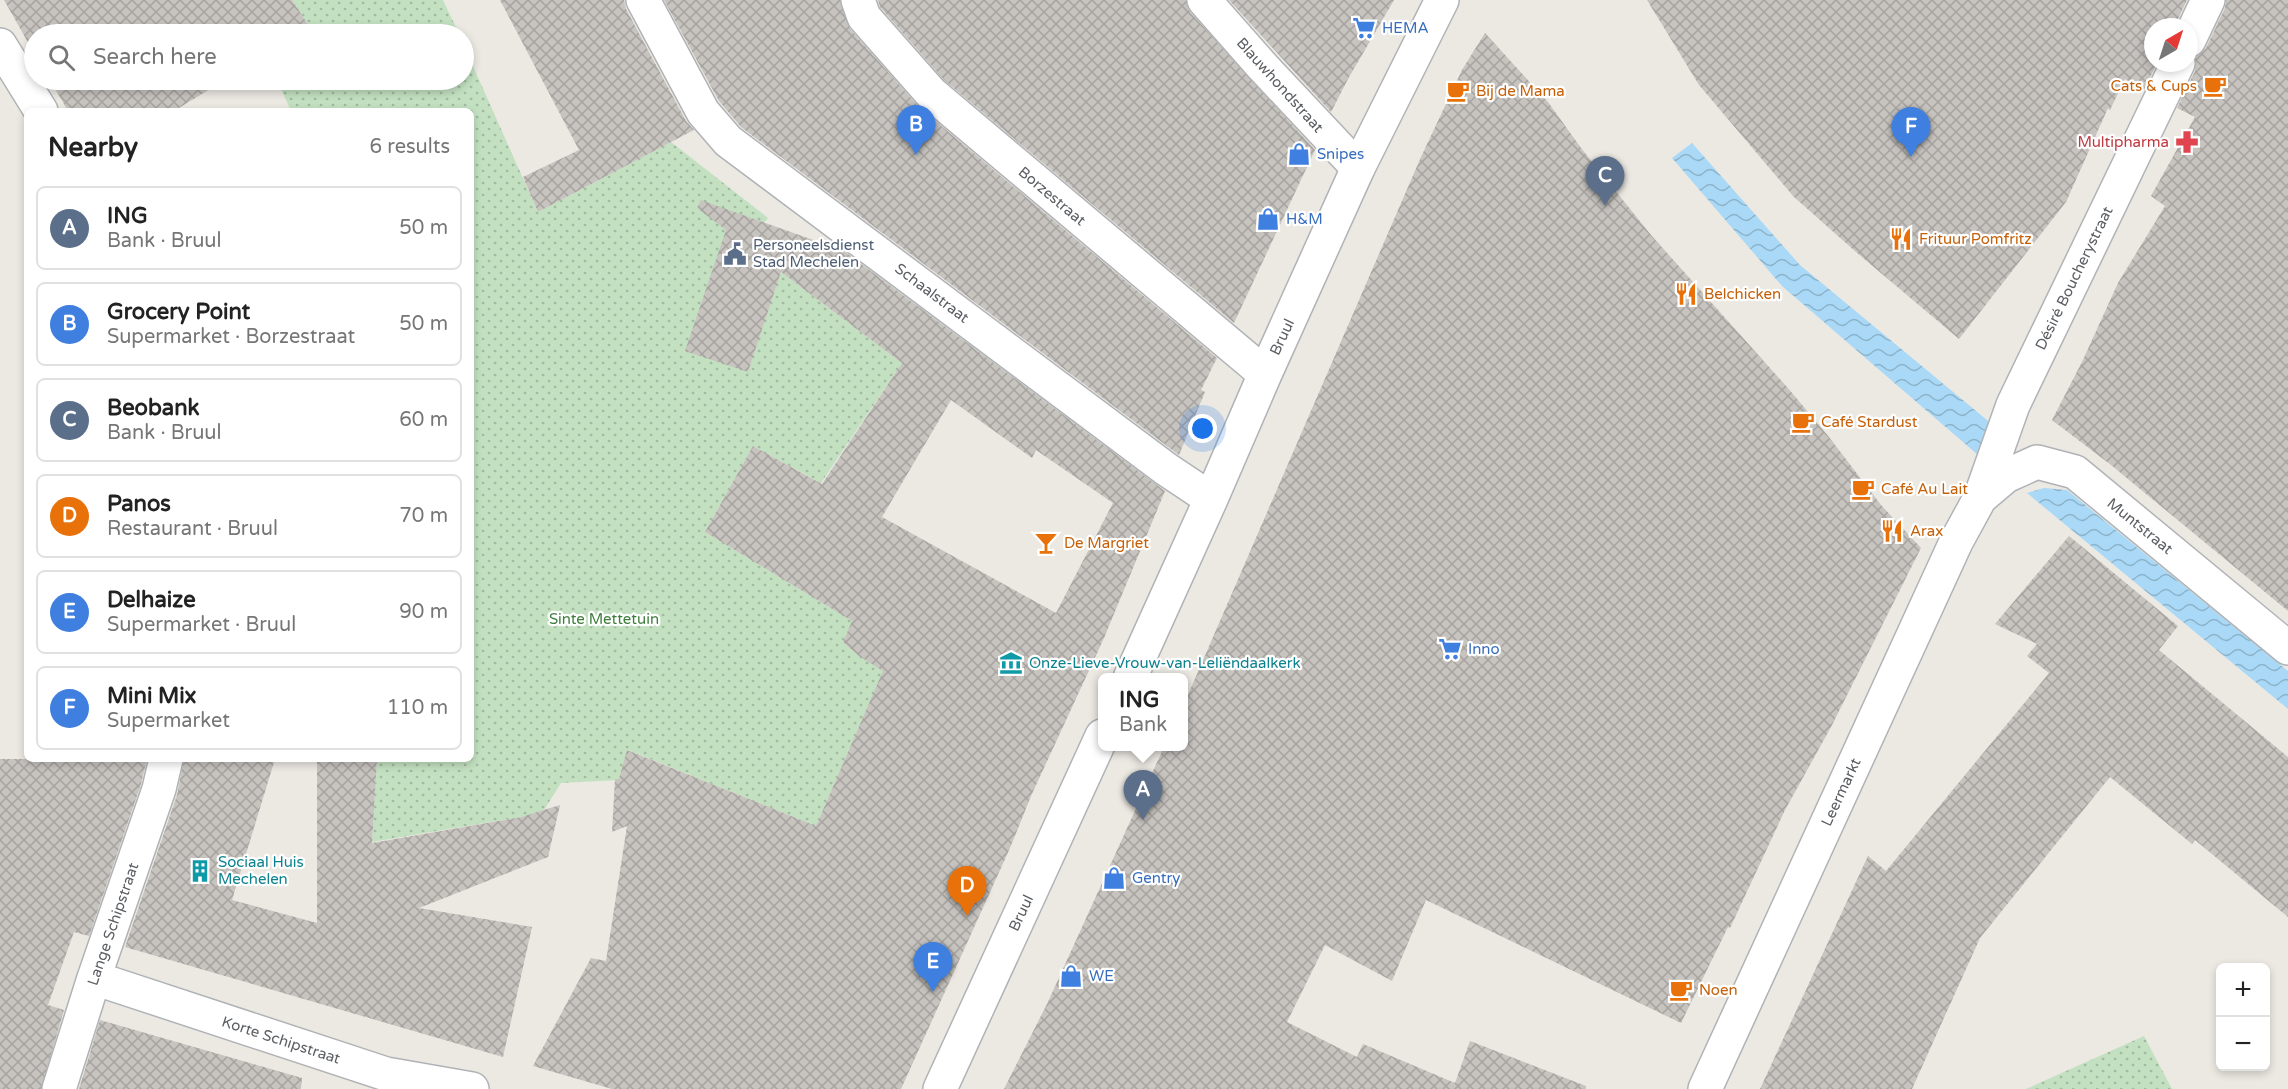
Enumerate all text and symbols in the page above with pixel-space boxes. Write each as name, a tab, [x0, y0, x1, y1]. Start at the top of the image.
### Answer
supermarket icon: HEMA	[1351, 15, 1377, 41]
north arrow	[2144, 18, 2198, 72]
place label: HEMA	[1382, 19, 1429, 37]
search box	[24, 24, 474, 90]
street label: Blauwhondstraat	[1233, 34, 1327, 136]
icon: search	[45, 41, 78, 74]
text: Search here	[93, 44, 217, 70]
cafe icon: Cats & Cups	[2202, 73, 2228, 99]
place label: Cats & Cups	[2111, 77, 2197, 95]
cafe icon: Bij de Mama	[1445, 78, 1471, 104]
place label: Bij de Mama	[1476, 82, 1565, 100]
pin: B	[896, 106, 936, 155]
pin: F	[1892, 108, 1930, 157]
pharmacy icon: Multipharma	[2174, 129, 2200, 155]
text: Nearby	[48, 132, 138, 163]
place label: Multipharma	[2077, 133, 2169, 151]
text: 6 results	[370, 135, 450, 159]
shop icon: Snipes	[1286, 141, 1312, 167]
place label: Snipes	[1317, 145, 1364, 163]
pin: C	[1586, 156, 1624, 206]
street label: Borzestraat	[1015, 163, 1089, 229]
text: ING	[107, 203, 148, 229]
street label: Désiré Boucherystraat	[2031, 203, 2117, 353]
shop icon: H&M	[1255, 206, 1281, 232]
place label: H&M	[1286, 210, 1323, 228]
text: A	[62, 216, 77, 240]
text: 50 m	[399, 216, 448, 240]
restaurant icon: Frituur Pomfritz	[1888, 226, 1914, 252]
text: Bank · Bruul	[107, 229, 222, 253]
place label: Frituur Pomfritz	[1919, 230, 2032, 248]
place label: Personeelsdienst Stad Mechelen	[753, 236, 874, 271]
public building icon: Personeelsdienst Stad Mechelen	[722, 241, 748, 267]
street label: Schaalstraat	[891, 259, 973, 327]
restaurant icon: Belchicken	[1673, 281, 1699, 307]
place label: Belchicken	[1704, 285, 1781, 303]
text: Grocery Point	[107, 299, 250, 325]
text: B	[63, 312, 76, 336]
text: 50 m	[399, 312, 448, 336]
street label: Bruul	[1266, 316, 1298, 358]
text: Supermarket · Borzestraat	[107, 325, 355, 349]
text: Beobank	[107, 395, 200, 421]
text: C	[63, 408, 76, 432]
text: 60 m	[399, 408, 448, 432]
cafe icon: Café Stardust	[1790, 409, 1816, 435]
place label: Café Stardust	[1821, 413, 1918, 431]
your location	[1188, 414, 1217, 443]
text: Bank · Bruul	[107, 421, 222, 445]
cafe icon: Café Au Lait	[1850, 476, 1876, 502]
place label: Café Au Lait	[1881, 480, 1968, 498]
text: Panos	[107, 491, 171, 517]
street label: Muntstraat	[2104, 494, 2177, 558]
text: D	[62, 504, 77, 528]
text: 70 m	[399, 504, 448, 528]
text: Restaurant · Bruul	[107, 517, 278, 541]
restaurant icon: Arax	[1879, 518, 1905, 544]
place label: Arax	[1910, 522, 1943, 540]
bar icon: De Margriet	[1033, 530, 1059, 556]
place label: De Margriet	[1064, 534, 1149, 552]
text: Delhaize	[107, 587, 196, 613]
text: E	[63, 600, 76, 624]
text: 90 m	[399, 600, 448, 624]
park label: Sinte Mettetuin	[549, 610, 659, 628]
text: Supermarket · Bruul	[107, 613, 296, 637]
supermarket icon: Inno	[1437, 636, 1463, 662]
place label: Inno	[1468, 640, 1500, 658]
museum icon: Onze-Lieve-Vrouw-van-Leliëndaalkerk	[998, 650, 1024, 676]
place label: Onze-Lieve-Vrouw-van-Leliëndaalkerk	[1029, 654, 1301, 672]
popup	[1098, 673, 1188, 751]
text: Mini Mix	[107, 683, 197, 709]
text: ING	[1119, 687, 1160, 713]
text: F	[63, 696, 76, 720]
text: 110 m	[387, 696, 448, 720]
text: Supermarket	[107, 709, 230, 733]
text: Bank	[1119, 713, 1167, 737]
street label: Leermarkt	[1817, 755, 1865, 829]
pin: A	[1124, 770, 1162, 820]
place label: Sociaal Huis Mechelen	[218, 853, 304, 888]
building icon: Sociaal Huis Mechelen	[187, 858, 213, 884]
street label: Lange Schipstraat	[84, 860, 143, 988]
shop icon: Gentry	[1101, 865, 1127, 891]
pin: D	[948, 866, 986, 916]
place label: Gentry	[1132, 869, 1180, 887]
street label: Bruul	[1005, 892, 1037, 934]
pin: E	[914, 942, 952, 992]
shop icon: WE	[1058, 963, 1084, 989]
map controls	[2216, 963, 2270, 1071]
button: +	[2216, 963, 2270, 1017]
place label: WE	[1089, 967, 1114, 985]
cafe icon: Noen	[1668, 977, 1694, 1003]
place label: Noen	[1699, 981, 1738, 999]
street label: Korte Schipstraat	[219, 1012, 343, 1068]
button: −	[2216, 1017, 2270, 1071]

